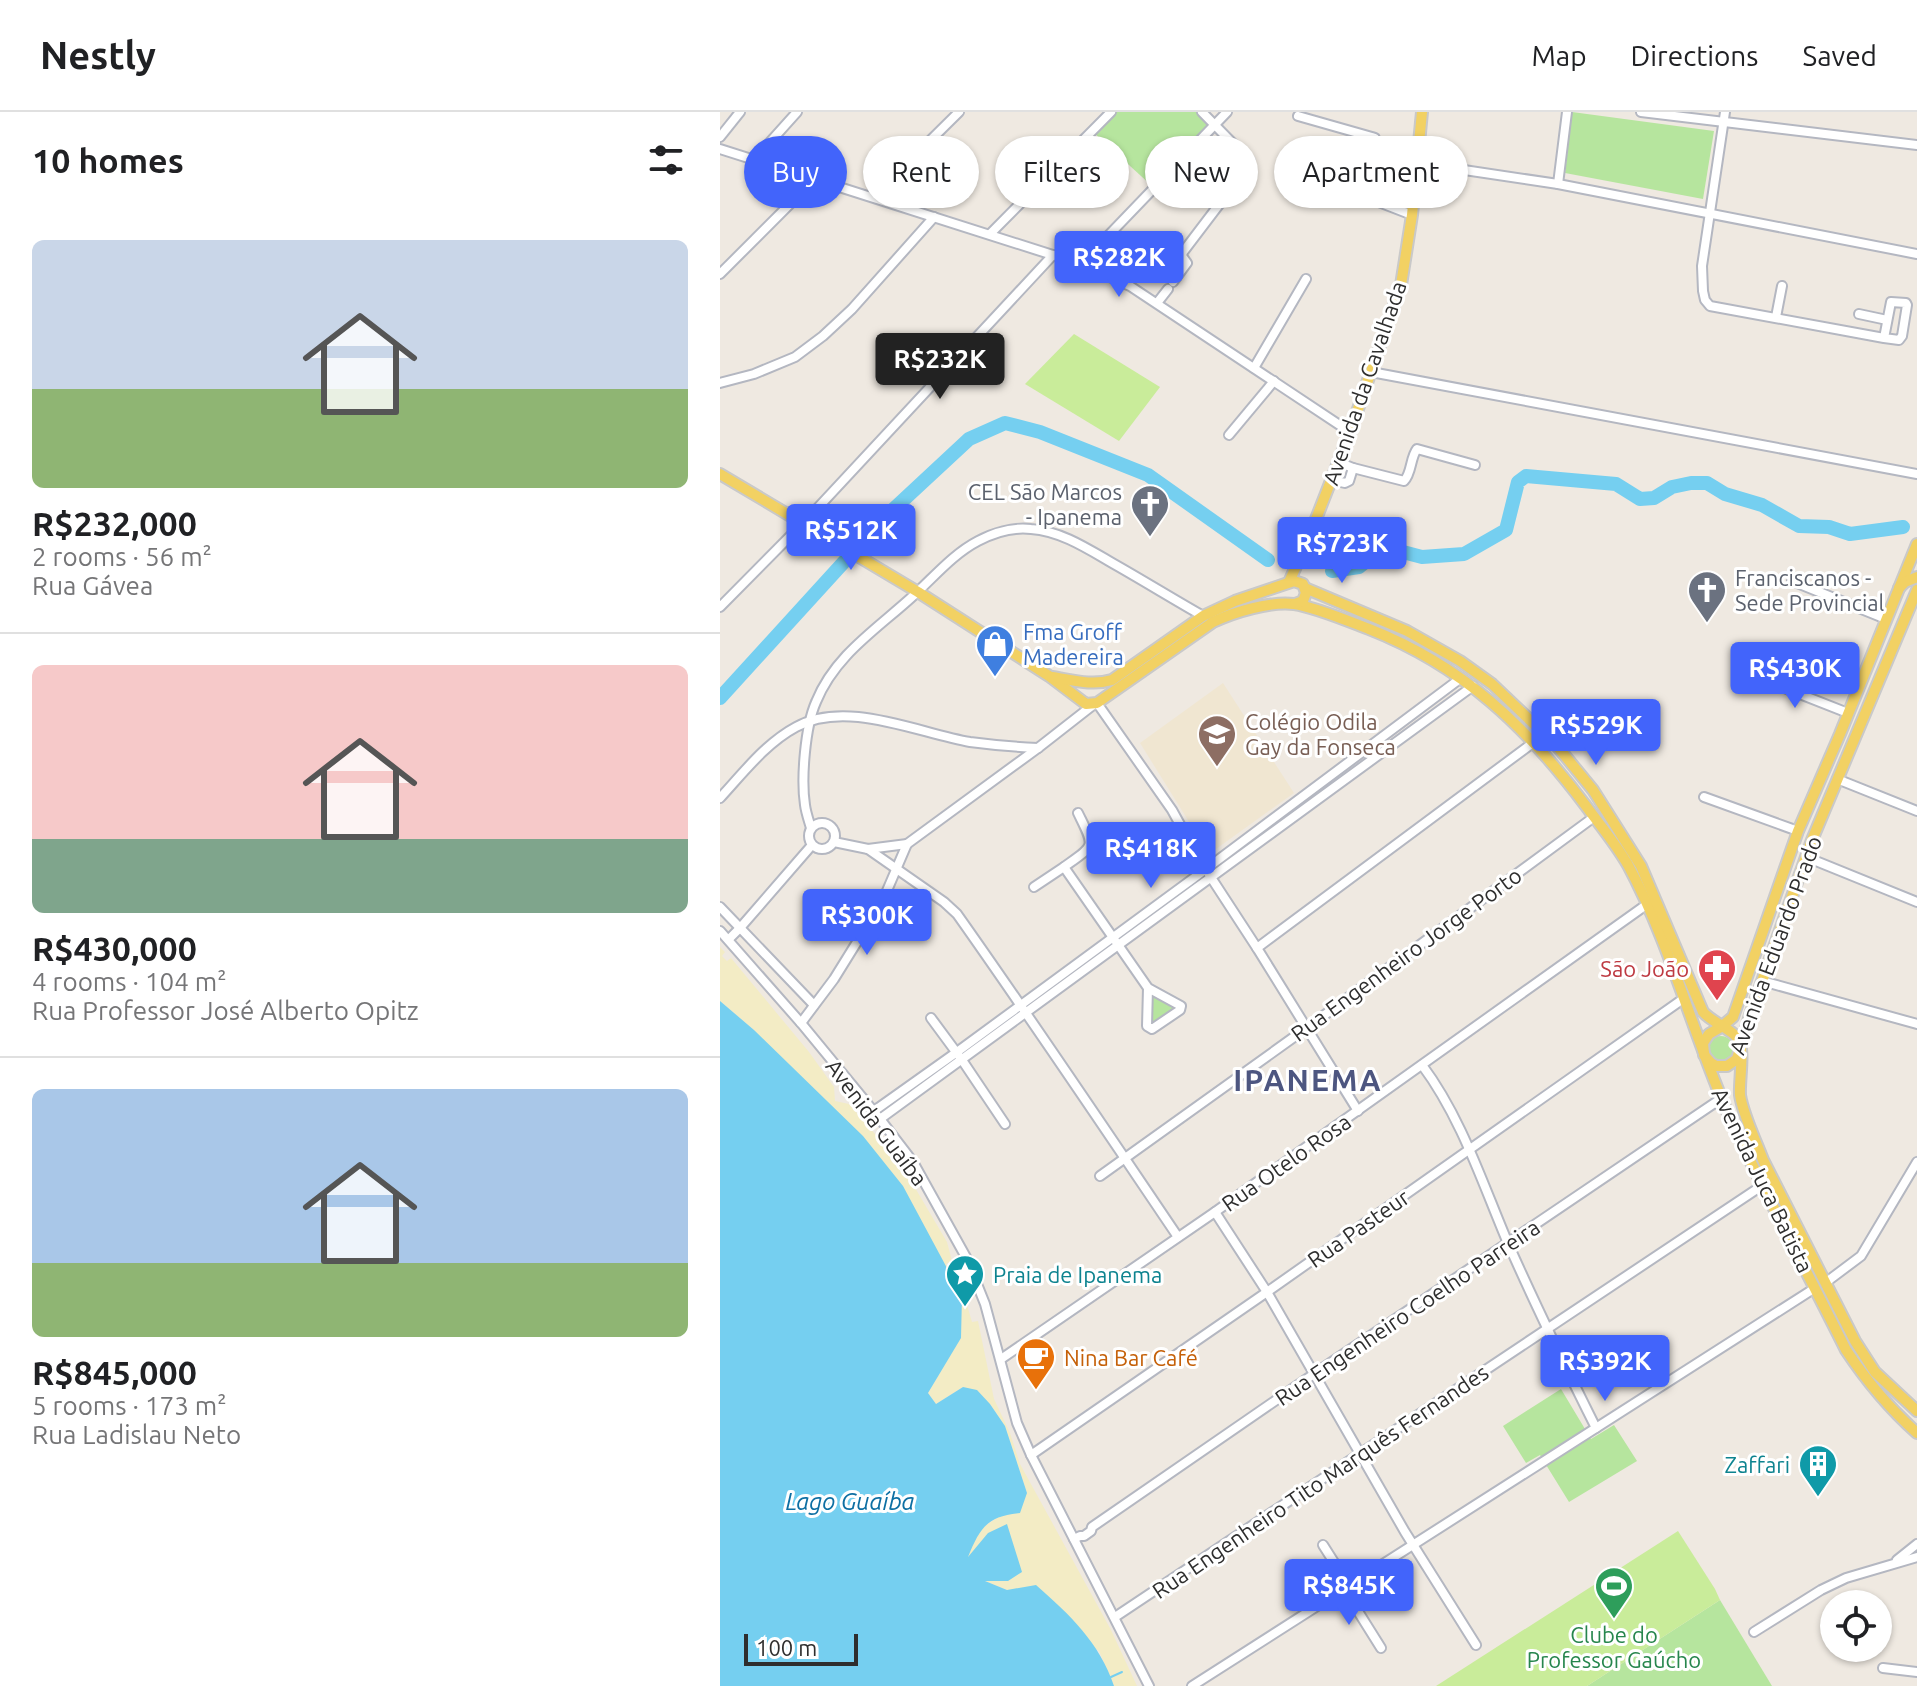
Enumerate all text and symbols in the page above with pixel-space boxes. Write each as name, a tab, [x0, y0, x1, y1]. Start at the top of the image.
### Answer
text: Nestly	[40, 34, 156, 76]
text: Map	[1531, 40, 1587, 71]
text: Directions	[1631, 40, 1758, 71]
text: Saved	[1802, 40, 1877, 71]
chip: Buy	[744, 136, 847, 208]
chip: Rent	[863, 136, 979, 208]
chip: Filters	[995, 136, 1129, 208]
chip: New	[1145, 136, 1258, 208]
chip: Apartment	[1274, 136, 1468, 208]
icon: filters	[644, 138, 688, 182]
text: 10 homes	[32, 141, 184, 179]
pin: R$282K	[1054, 231, 1184, 299]
text: R$282K	[1072, 242, 1166, 271]
street label: Avenida da Cavalhada	[1317, 278, 1411, 488]
icon: home	[288, 292, 432, 436]
pin: R$232K	[875, 333, 1005, 401]
text: R$232K	[893, 344, 987, 373]
place label: CEL São Marcos - Ipanema	[968, 479, 1122, 529]
church icon: CEL São Marcos - Ipanema	[1129, 483, 1171, 538]
text: R$232,000	[32, 504, 197, 542]
pin: R$512K	[786, 504, 916, 572]
text: R$512K	[804, 515, 898, 544]
pin: R$723K	[1277, 517, 1407, 585]
text: R$723K	[1295, 528, 1389, 557]
text: 2 rooms · 56 m²	[32, 542, 212, 571]
place label: Franciscanos - Sede Provincial	[1735, 565, 1885, 615]
church icon: Franciscanos - Sede Provincial	[1686, 569, 1728, 624]
text: Rua Gávea	[32, 571, 153, 600]
place label: Fma Groff Madereira	[1023, 619, 1124, 669]
shop icon: Fma Groff Madereira	[974, 623, 1016, 678]
pin: R$430K	[1730, 642, 1860, 710]
text: R$430K	[1748, 653, 1842, 682]
pin: R$529K	[1531, 699, 1661, 767]
place label: Colégio Odila Gay da Fonseca	[1245, 709, 1396, 759]
text: R$529K	[1549, 710, 1643, 739]
school or university icon: Colégio Odila Gay da Fonseca	[1196, 713, 1238, 768]
icon: home	[288, 717, 432, 861]
pin: R$418K	[1086, 822, 1216, 890]
street label: Avenida Eduardo Prado	[1724, 832, 1826, 1058]
text: R$418K	[1104, 833, 1198, 862]
street label: Rua Engenheiro Jorge Porto	[1286, 862, 1526, 1046]
pin: R$300K	[802, 889, 932, 957]
text: R$300K	[820, 900, 914, 929]
text: R$430,000	[32, 929, 197, 967]
pharmacy icon: São João	[1696, 947, 1738, 1002]
place label: São João	[1600, 956, 1689, 981]
text: 4 rooms · 104 m²	[32, 967, 227, 996]
text: Rua Professor José Alberto Opitz	[32, 996, 419, 1025]
street label: Avenida Guaíba	[821, 1054, 933, 1190]
district label: IPANEMA	[1233, 1063, 1383, 1097]
street label: Avenida Juca Batista	[1707, 1083, 1819, 1277]
street label: Rua Otelo Rosa	[1217, 1108, 1355, 1216]
icon: home	[288, 1141, 432, 1285]
street label: Rua Pasteur	[1302, 1184, 1414, 1272]
street label: Rua Engenheiro Coelho Parreira	[1270, 1214, 1544, 1410]
place icon: Praia de Ipanema	[944, 1253, 986, 1308]
place label: Praia de Ipanema	[993, 1262, 1162, 1287]
pin: R$392K	[1540, 1335, 1670, 1403]
cafe icon: Nina Bar Café	[1015, 1336, 1057, 1391]
place label: Nina Bar Café	[1064, 1345, 1198, 1370]
text: R$392K	[1558, 1346, 1652, 1375]
text: R$845,000	[32, 1353, 197, 1391]
street label: Rua Engenheiro Tito Marquês Fernandes	[1147, 1359, 1493, 1603]
text: 5 rooms · 173 m²	[32, 1391, 227, 1420]
text: Rua Ladislau Neto	[32, 1420, 241, 1449]
building icon: Zaffari	[1797, 1443, 1839, 1498]
place label: Zaffari	[1724, 1452, 1790, 1477]
water label: Lago Guaíba	[785, 1488, 915, 1515]
pin: R$845K	[1284, 1559, 1414, 1627]
sports icon: Clube do Professor Gaúcho	[1593, 1565, 1635, 1620]
text: R$845K	[1302, 1570, 1396, 1599]
map controls	[1820, 1590, 1892, 1662]
button: locate	[1820, 1590, 1892, 1662]
place label: Clube do Professor Gaúcho	[1527, 1622, 1701, 1672]
scale bar	[744, 1630, 858, 1666]
text: 100 m	[756, 1635, 817, 1660]

